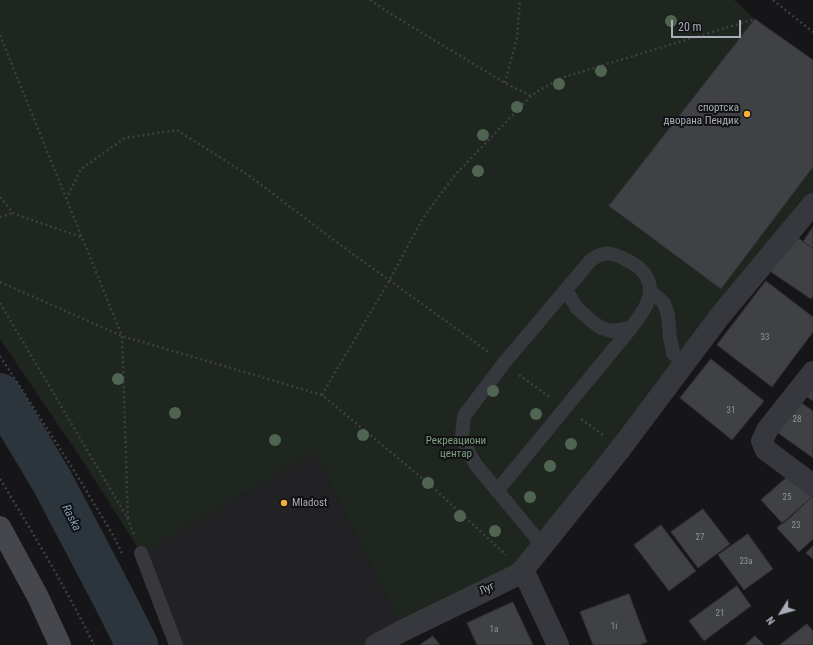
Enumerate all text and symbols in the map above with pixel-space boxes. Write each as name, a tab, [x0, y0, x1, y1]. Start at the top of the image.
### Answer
scale bar	[673, 12, 743, 38]
text: 20 m	[678, 20, 702, 34]
place label: спортска дворана Пендик	[664, 101, 739, 127]
marker: спортска дворана Пендик	[742, 109, 752, 119]
house number: 33	[761, 333, 769, 343]
house number: 31	[727, 406, 735, 416]
house number: 28	[793, 415, 801, 425]
park label: Рекреациони центар	[426, 434, 486, 460]
house number: 25	[783, 493, 791, 503]
place label: Mladost	[292, 496, 327, 510]
marker: Mladost	[279, 498, 289, 508]
water label: Raska	[58, 502, 84, 534]
house number: 23	[792, 521, 800, 531]
house number: 27	[696, 533, 704, 543]
house number: 23a	[739, 557, 753, 567]
street label: Луг	[477, 580, 497, 598]
north arrow	[761, 593, 801, 633]
house number: 21	[716, 609, 724, 619]
text: N	[764, 614, 778, 627]
house number: 1i	[611, 622, 617, 632]
house number: 1a	[490, 625, 498, 635]

